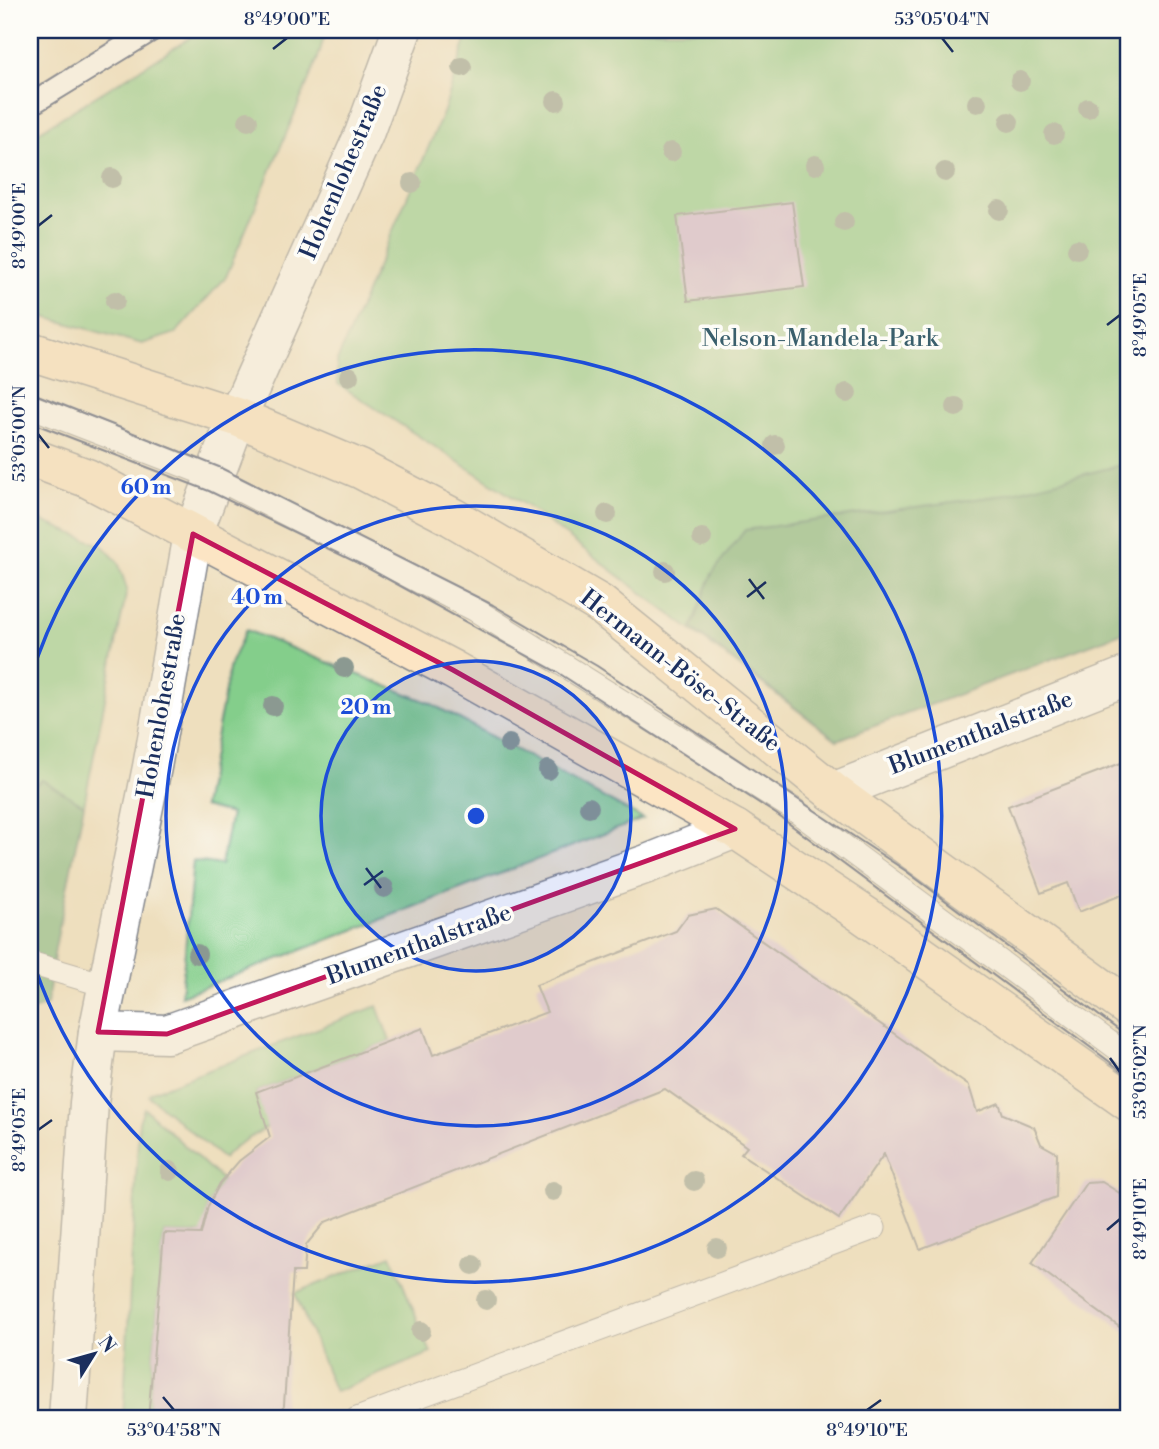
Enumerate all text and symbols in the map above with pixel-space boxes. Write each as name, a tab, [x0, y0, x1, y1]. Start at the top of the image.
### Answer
text: 8°49'00"E	[244, 8, 330, 31]
text: 53°05'04"N	[894, 8, 990, 31]
street label: Hohenlohestraße	[294, 80, 394, 264]
text: 8°49'00"E	[8, 183, 31, 269]
text: 8°49'05"E	[1129, 273, 1152, 357]
park label: Nelson-Mandela-Park	[702, 324, 940, 354]
text: 53°05'00"N	[8, 385, 31, 482]
text: 60 m	[121, 475, 171, 501]
street label: Hermann-Böse-Straße	[574, 583, 786, 759]
text: 40 m	[231, 585, 283, 611]
street label: Hohenlohestraße	[131, 611, 193, 801]
street label: Blumenthalstraße	[884, 684, 1077, 782]
text: 20 m	[341, 695, 391, 721]
centre of rings	[464, 804, 488, 828]
street label: Blumenthalstraße	[321, 898, 516, 993]
text: 53°05'02"N	[1129, 1024, 1152, 1119]
text: 8°49'05"E	[8, 1088, 31, 1172]
text: 8°49'10"E	[1129, 1178, 1152, 1260]
north arrow	[60, 1320, 130, 1390]
text: N	[93, 1331, 121, 1358]
text: 53°04'58"N	[127, 1419, 222, 1442]
text: 8°49'10"E	[826, 1419, 908, 1442]

